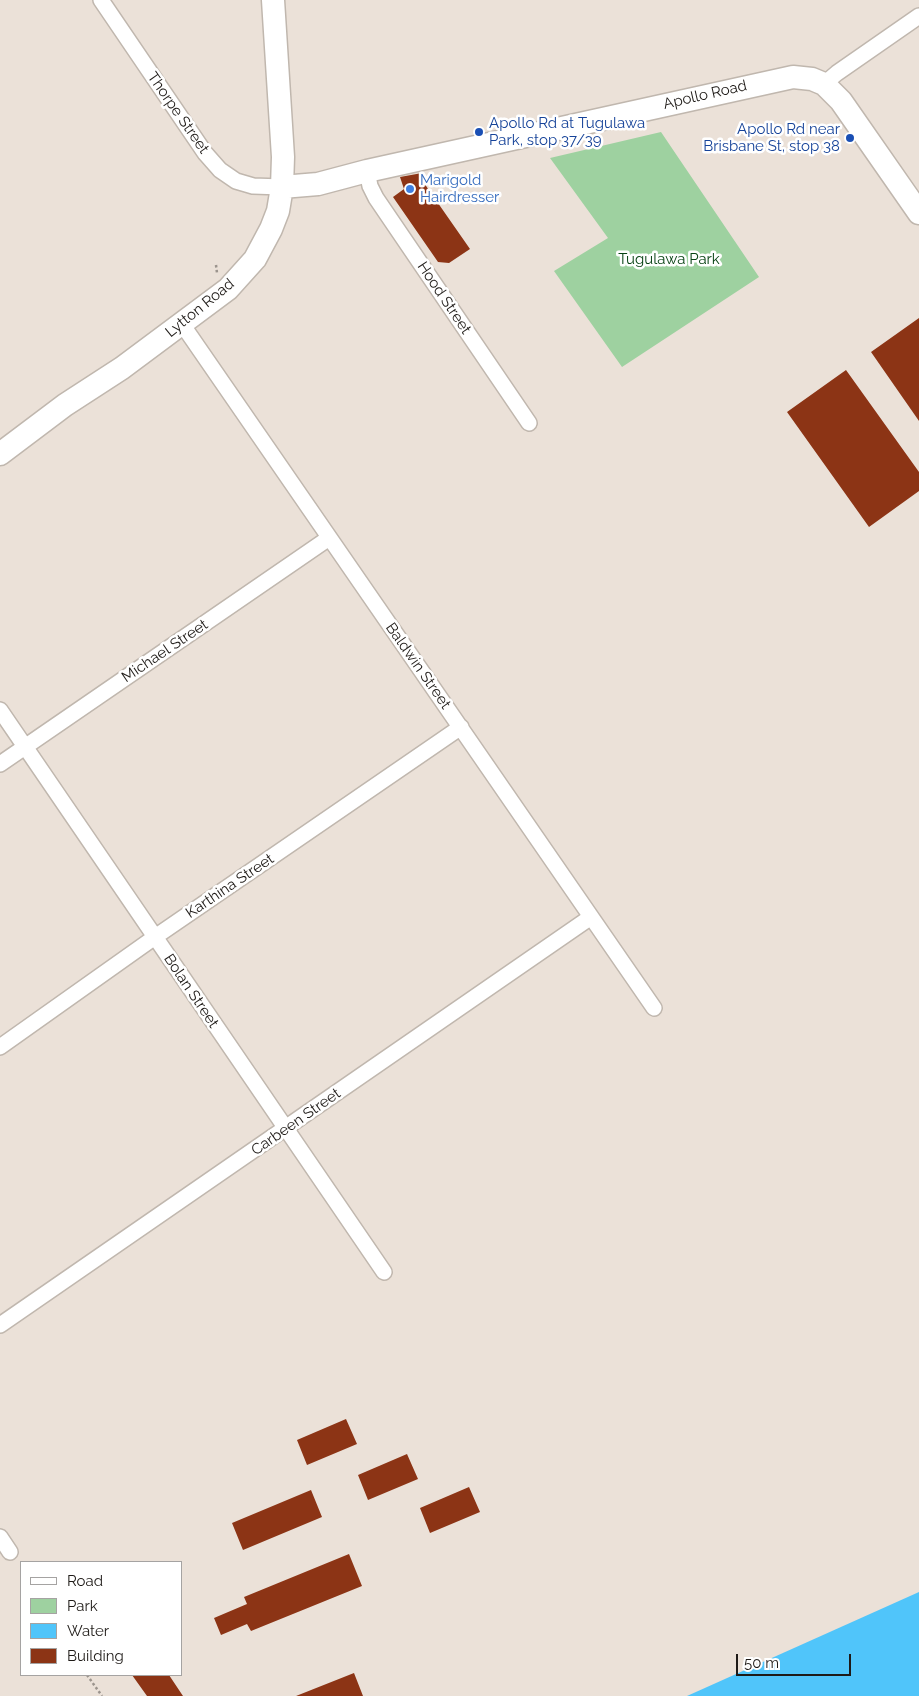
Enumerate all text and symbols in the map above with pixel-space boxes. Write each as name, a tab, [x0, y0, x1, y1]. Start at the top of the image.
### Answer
street label: Thorpe Street	[143, 69, 213, 157]
street label: Apollo Road	[661, 77, 749, 113]
place label: Apollo Rd at Tugulawa Park, stop 37/39	[489, 114, 645, 149]
place label: Apollo Rd near Brisbane St, stop 38	[703, 120, 840, 155]
marker: Apollo Rd at Tugulawa Park, stop 37/39	[473, 126, 485, 138]
marker: Apollo Rd near Brisbane St, stop 38	[844, 132, 856, 144]
place label: Marigold Hairdresser	[420, 171, 499, 206]
marker: Marigold Hairdresser	[404, 183, 416, 195]
park label: Tugulawa Park	[618, 250, 720, 268]
street label: Hood Street	[413, 258, 475, 338]
street label: Lytton Road	[162, 275, 238, 341]
street label: Michael Street	[119, 616, 211, 686]
street label: Baldwin Street	[382, 619, 454, 713]
street label: Karthina Street	[182, 850, 278, 922]
street label: Bolan Street	[160, 951, 222, 1031]
street label: Carbeen Street	[248, 1085, 344, 1159]
legend	[20, 1561, 182, 1676]
text: Road	[67, 1572, 103, 1590]
text: Park	[67, 1597, 98, 1615]
text: Water	[67, 1622, 109, 1640]
scale bar	[739, 1644, 854, 1676]
text: Building	[67, 1647, 124, 1665]
text: 50 m	[744, 1654, 779, 1672]

